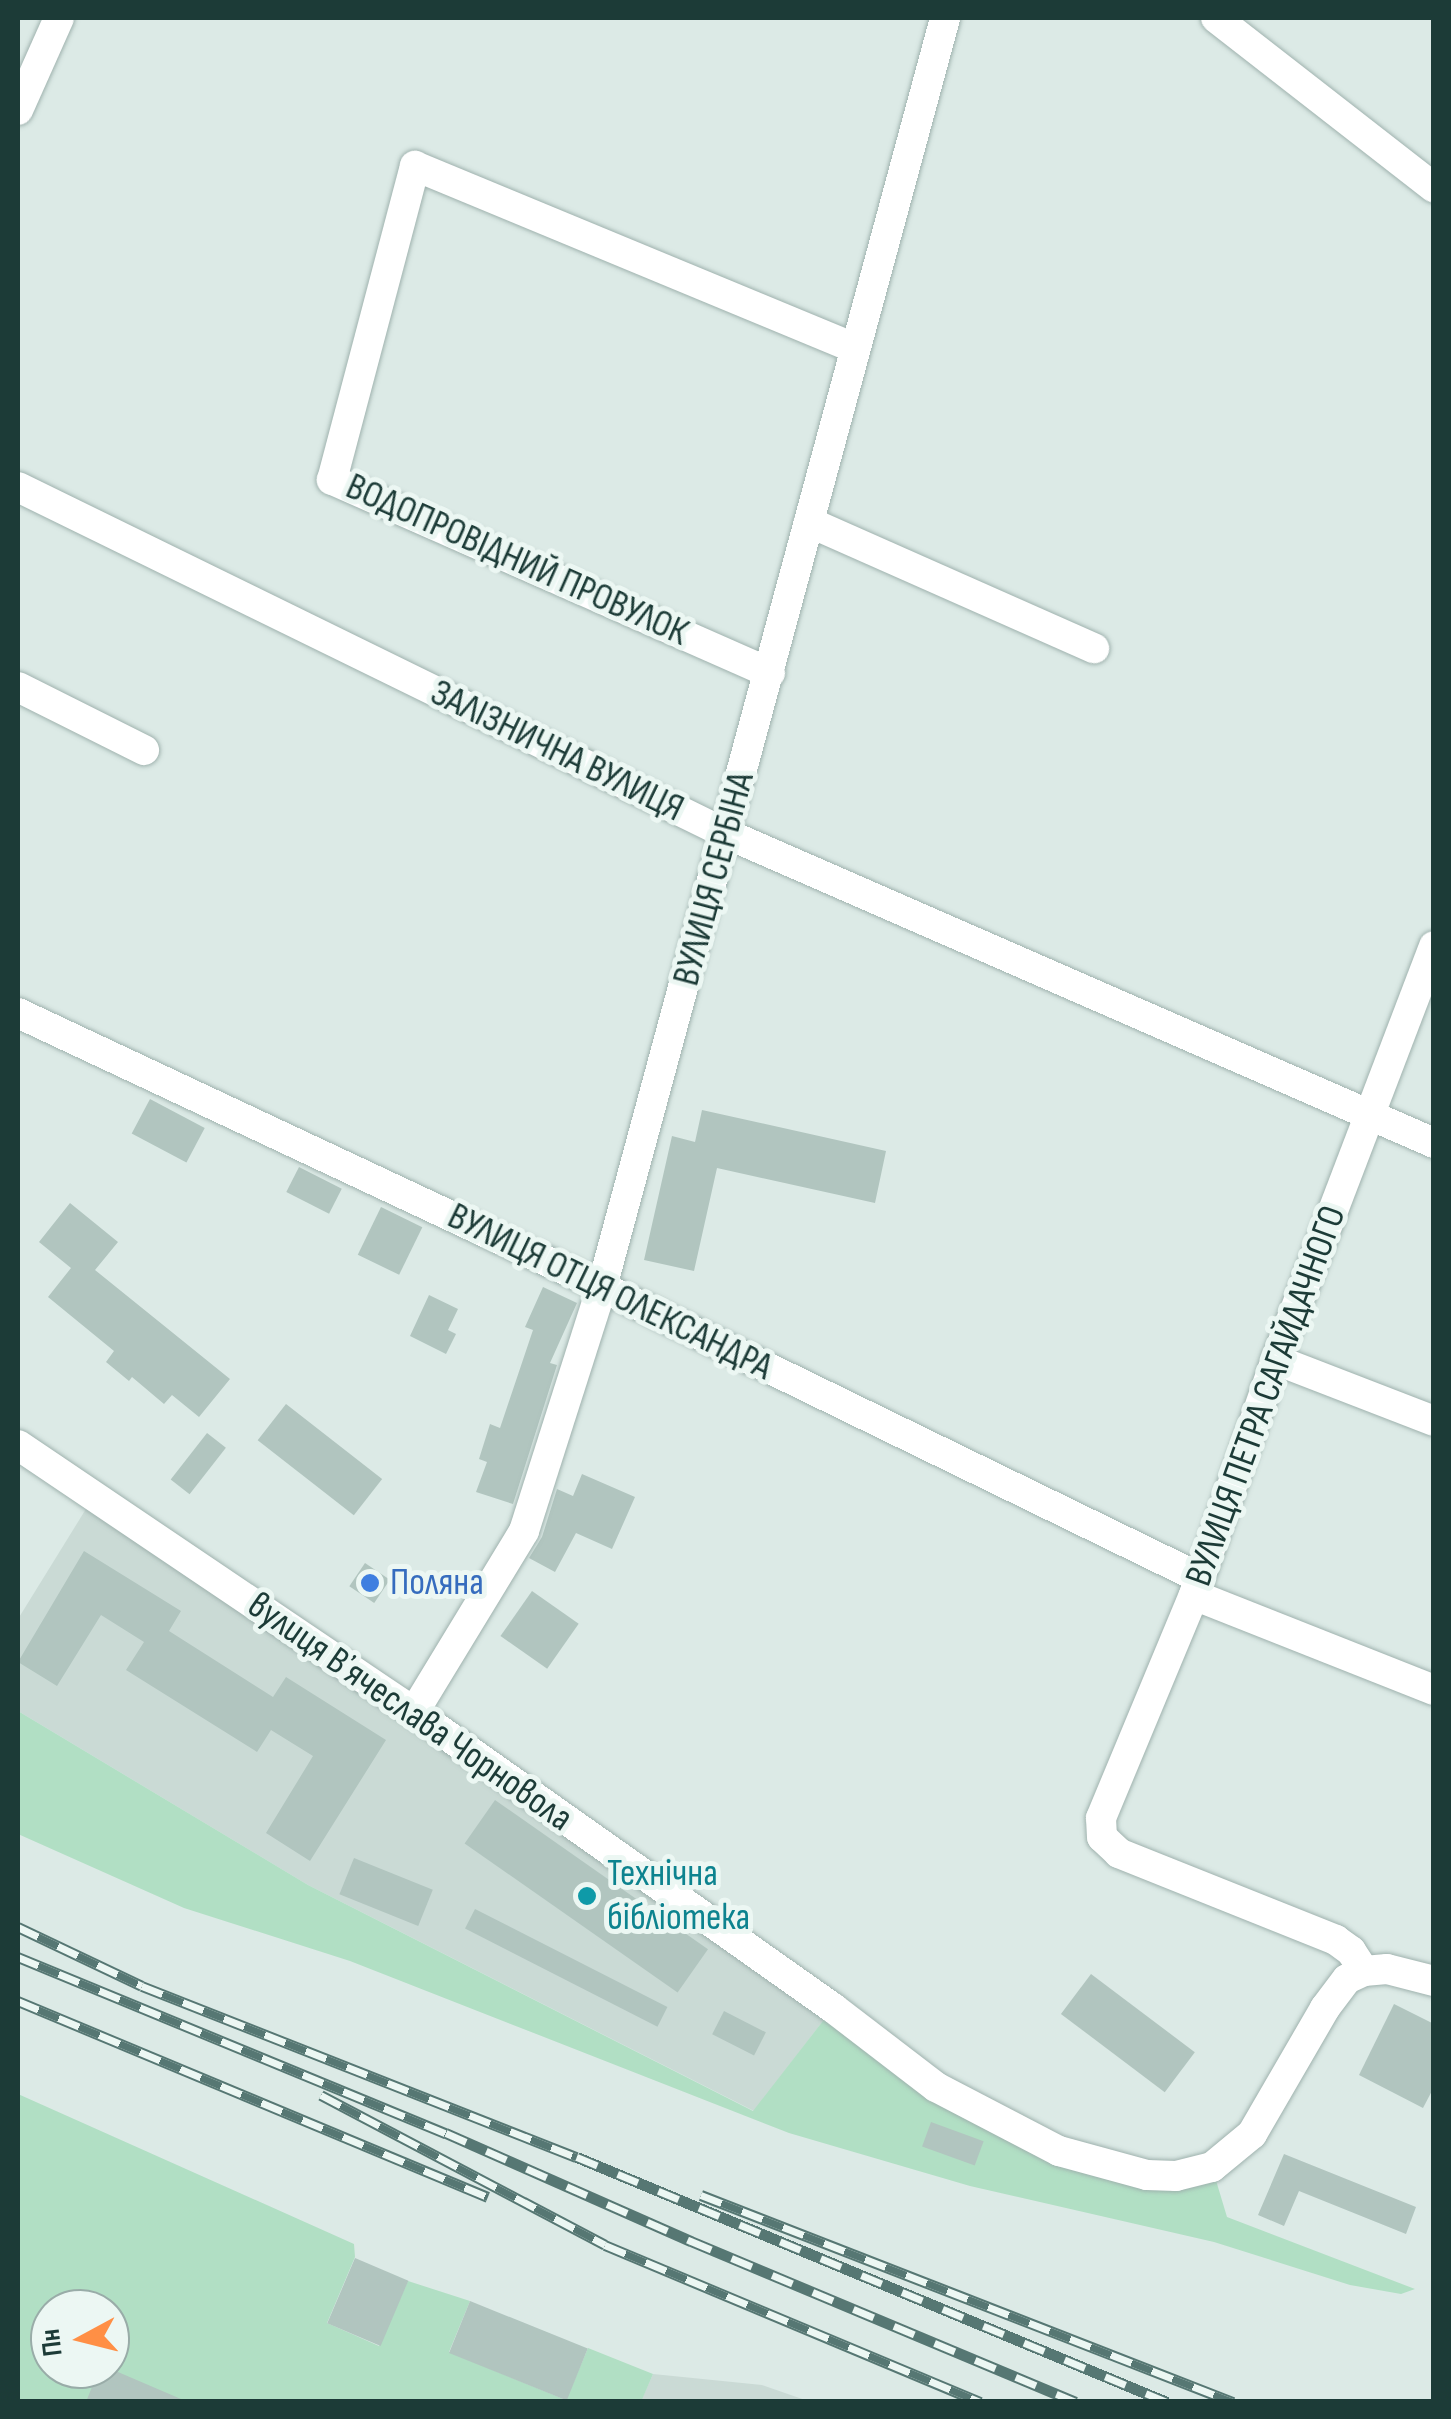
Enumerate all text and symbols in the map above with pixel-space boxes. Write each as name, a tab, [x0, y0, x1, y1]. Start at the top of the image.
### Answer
street label: ВОДОПРОВІДНИЙ ПРОВУЛОК	[339, 464, 695, 656]
street label: ЗАЛІЗНИЧНА ВУЛИЦЯ	[423, 670, 691, 832]
street label: ВУЛИЦЯ СЕРБІНА	[664, 767, 764, 991]
street label: ВУЛИЦЯ ОТЦЯ ОЛЕКСАНДРА	[440, 1194, 780, 1390]
street label: ВУЛИЦЯ ПЕТРА САГАЙДАЧНОГО	[1176, 1200, 1356, 1592]
place label: Поляна	[390, 1560, 484, 1606]
marker: Поляна	[359, 1572, 381, 1594]
street label: вулиця Вʼячеслава Чорновола	[239, 1583, 581, 1841]
place label: Технічна бібліотека	[607, 1851, 750, 1940]
marker: Технічна бібліотека	[576, 1885, 598, 1907]
north arrow	[30, 2289, 130, 2389]
text: Пн	[34, 2327, 70, 2358]

